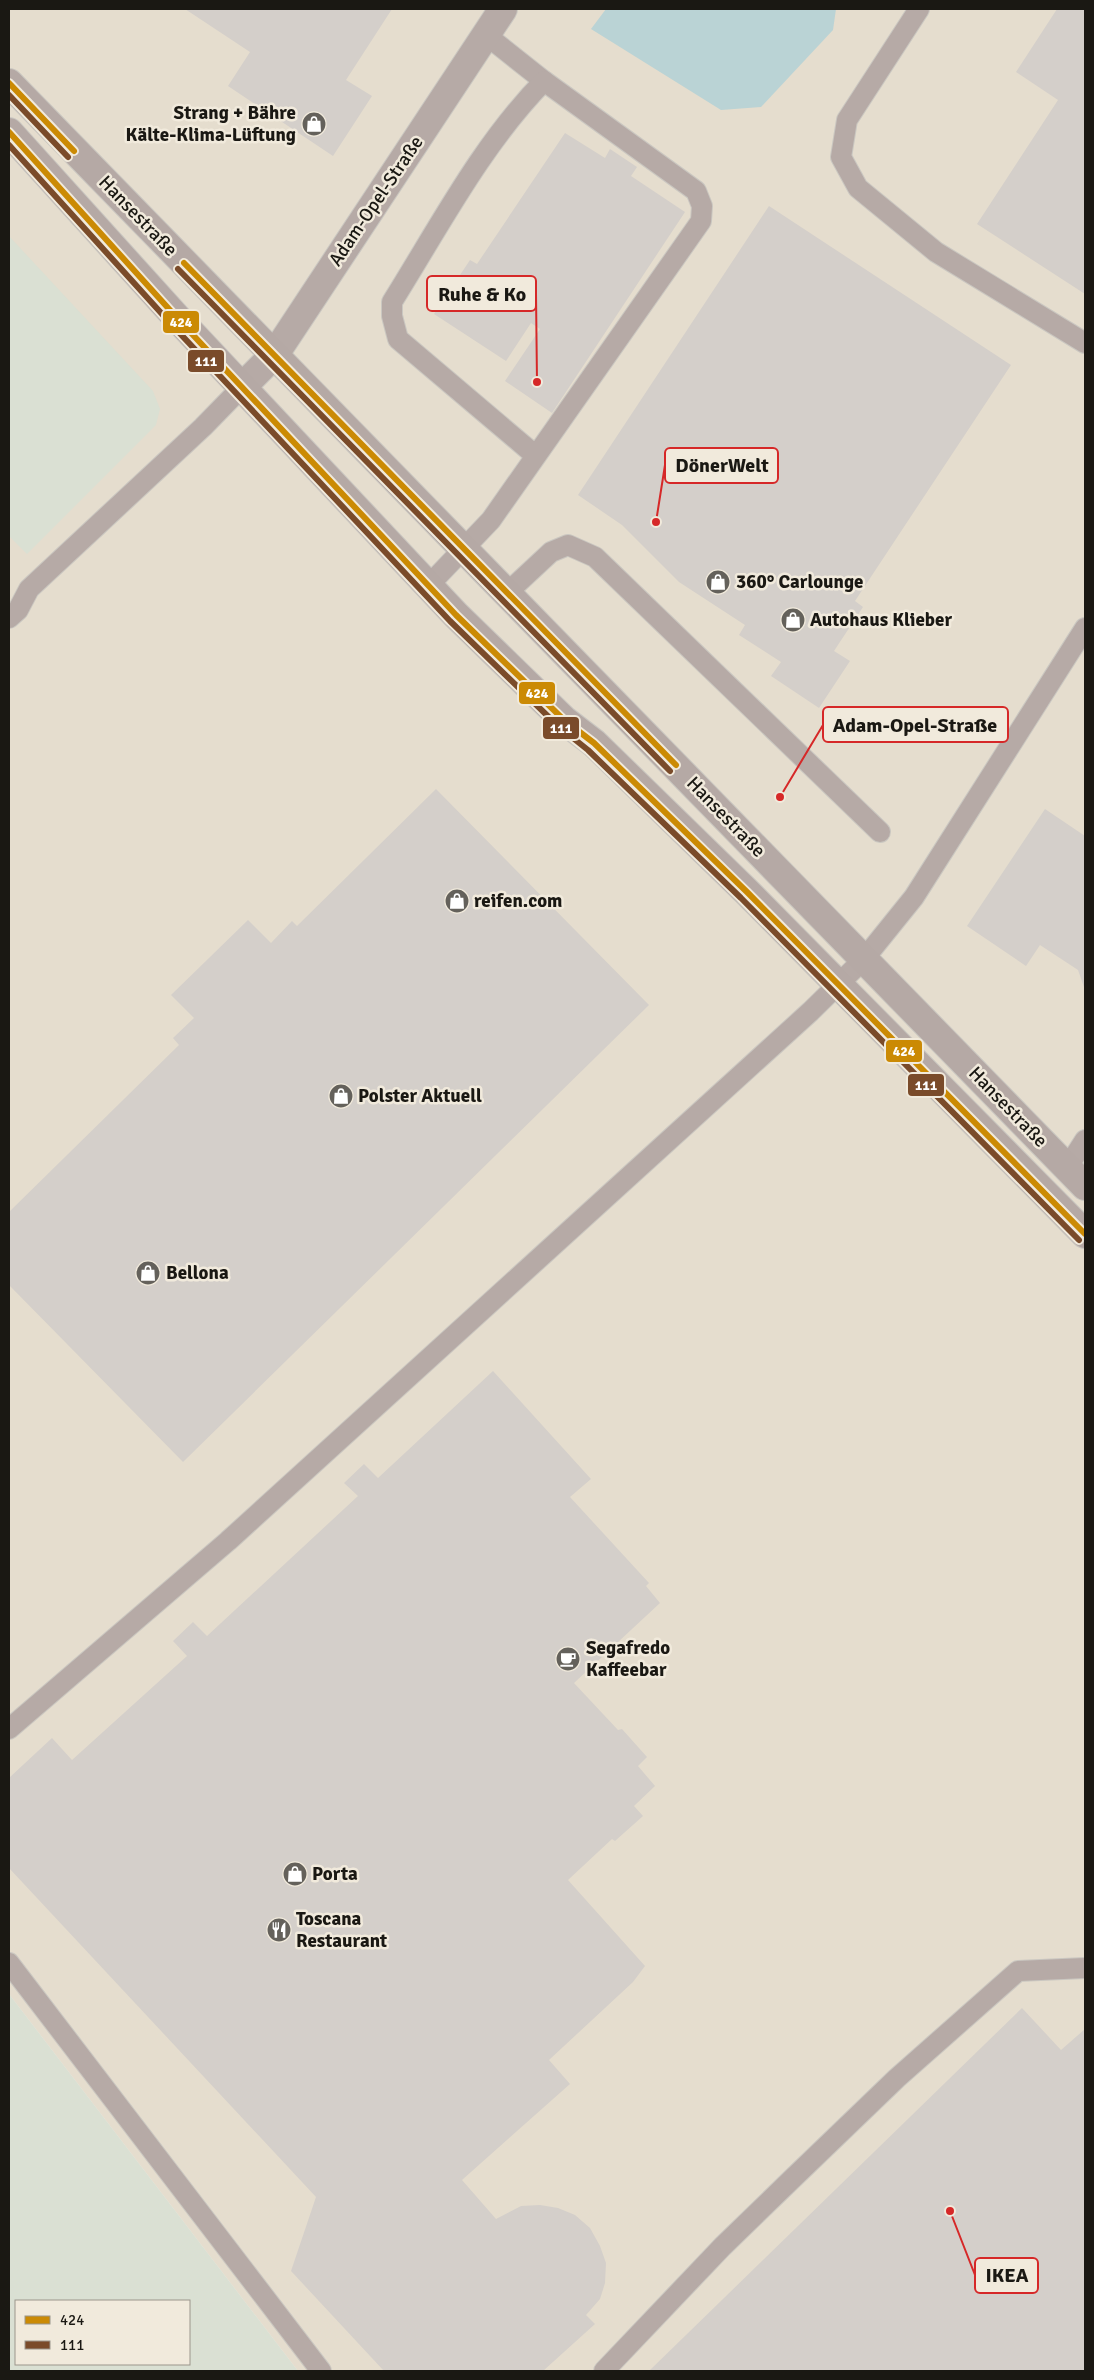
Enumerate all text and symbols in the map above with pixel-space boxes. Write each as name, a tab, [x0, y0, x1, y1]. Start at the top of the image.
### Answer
place label: Strang + Bähre Kälte-Klima-Lüftung	[126, 101, 296, 147]
shop icon: Strang + Bähre Kälte-Klima-Lüftung	[301, 111, 327, 137]
street label: Adam-Opel-Straße	[323, 131, 429, 271]
street label: Hansestraße	[93, 170, 183, 262]
callout: Ruhe & Ko	[427, 276, 536, 311]
text: Ruhe & Ko	[438, 282, 526, 307]
line badge: 424	[162, 310, 200, 334]
text: 424	[170, 314, 193, 331]
line badge: 111	[187, 349, 225, 373]
text: 111	[195, 353, 218, 370]
callout: DönerWelt	[665, 448, 778, 483]
text: DönerWelt	[675, 453, 769, 478]
shop icon: 360° Carlounge	[705, 569, 731, 595]
place label: 360° Carlounge	[736, 570, 864, 594]
shop icon: Autohaus Klieber	[780, 607, 806, 633]
place label: Autohaus Klieber	[810, 608, 952, 632]
line badge: 424	[518, 681, 556, 705]
text: 424	[526, 685, 549, 702]
callout: Adam-Opel-Straße	[823, 707, 1008, 742]
text: Adam-Opel-Straße	[833, 713, 997, 738]
line badge: 111	[542, 716, 580, 740]
text: 111	[550, 720, 573, 737]
street label: Hansestraße	[681, 771, 771, 863]
shop icon: reifen.com	[444, 888, 470, 914]
place label: reifen.com	[474, 889, 562, 913]
line badge: 424	[885, 1039, 923, 1063]
text: 424	[893, 1043, 916, 1060]
street label: Hansestraße	[963, 1061, 1053, 1153]
line badge: 111	[907, 1073, 945, 1097]
text: 111	[915, 1077, 938, 1094]
shop icon: Polster Aktuell	[328, 1083, 354, 1109]
place label: Polster Aktuell	[358, 1084, 482, 1108]
shop icon: Bellona	[135, 1260, 161, 1286]
place label: Bellona	[166, 1261, 229, 1285]
place label: Segafredo Kaffeebar	[586, 1636, 670, 1682]
cafe icon: Segafredo Kaffeebar	[555, 1646, 581, 1672]
shop icon: Porta	[282, 1861, 308, 1887]
place label: Porta	[312, 1862, 358, 1886]
place label: Toscana Restaurant	[296, 1907, 387, 1953]
restaurant icon: Toscana Restaurant	[266, 1917, 292, 1943]
callout: IKEA	[975, 2258, 1038, 2293]
text: IKEA	[986, 2263, 1029, 2288]
legend	[15, 2300, 190, 2365]
text: 424	[60, 2311, 84, 2329]
text: 111	[60, 2336, 84, 2354]

